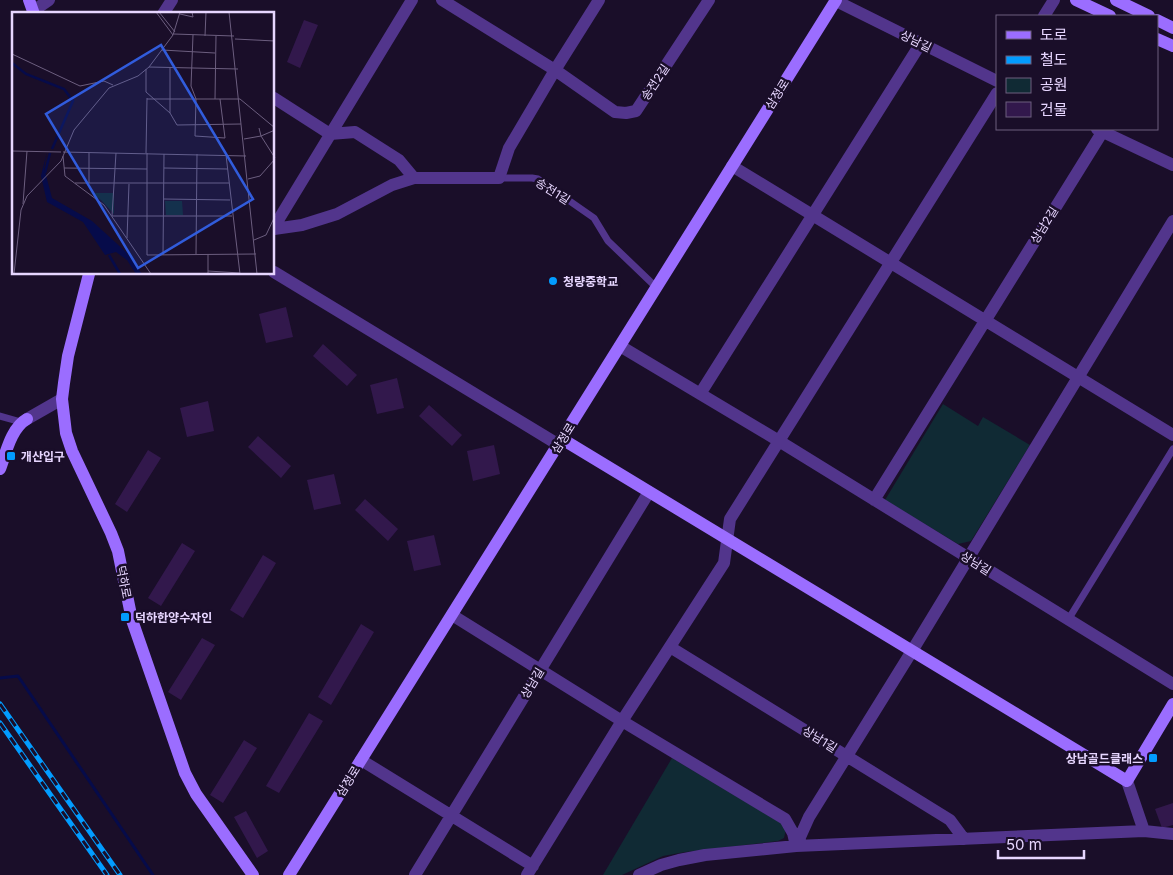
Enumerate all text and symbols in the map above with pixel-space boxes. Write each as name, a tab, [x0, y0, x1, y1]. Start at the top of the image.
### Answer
inset map	[12, 12, 275, 275]
legend	[996, 15, 1158, 130]
text: 도로	[1040, 25, 1068, 44]
street label: 상남길	[898, 27, 934, 55]
text: 철도	[1040, 50, 1068, 69]
street label: 송전2길	[637, 61, 673, 103]
text: 공원	[1040, 75, 1068, 94]
street label: 삼정로	[762, 76, 792, 112]
text: 건물	[1040, 100, 1068, 119]
street label: 송전1길	[533, 175, 573, 207]
street label: 상남2길	[1027, 204, 1061, 246]
place label: 청량중학교	[563, 274, 618, 289]
marker: 청량중학교	[547, 275, 559, 287]
street label: 삼정로	[548, 420, 578, 456]
place label: 개산입구	[21, 449, 65, 464]
marker: 개산입구	[5, 450, 17, 462]
street label: 상남길	[958, 548, 994, 578]
street label: 덕하로	[113, 564, 135, 600]
place label: 덕하한양수자인	[135, 610, 212, 625]
marker: 덕하한양수자인	[119, 611, 131, 623]
street label: 상남길	[517, 665, 547, 701]
street label: 상남1길	[800, 723, 840, 755]
place label: 상남골드클래스	[1066, 751, 1143, 766]
marker: 상남골드클래스	[1147, 752, 1159, 764]
street label: 삼정로	[333, 763, 363, 799]
scale bar	[998, 828, 1084, 860]
text: 50 m	[1006, 835, 1042, 854]

